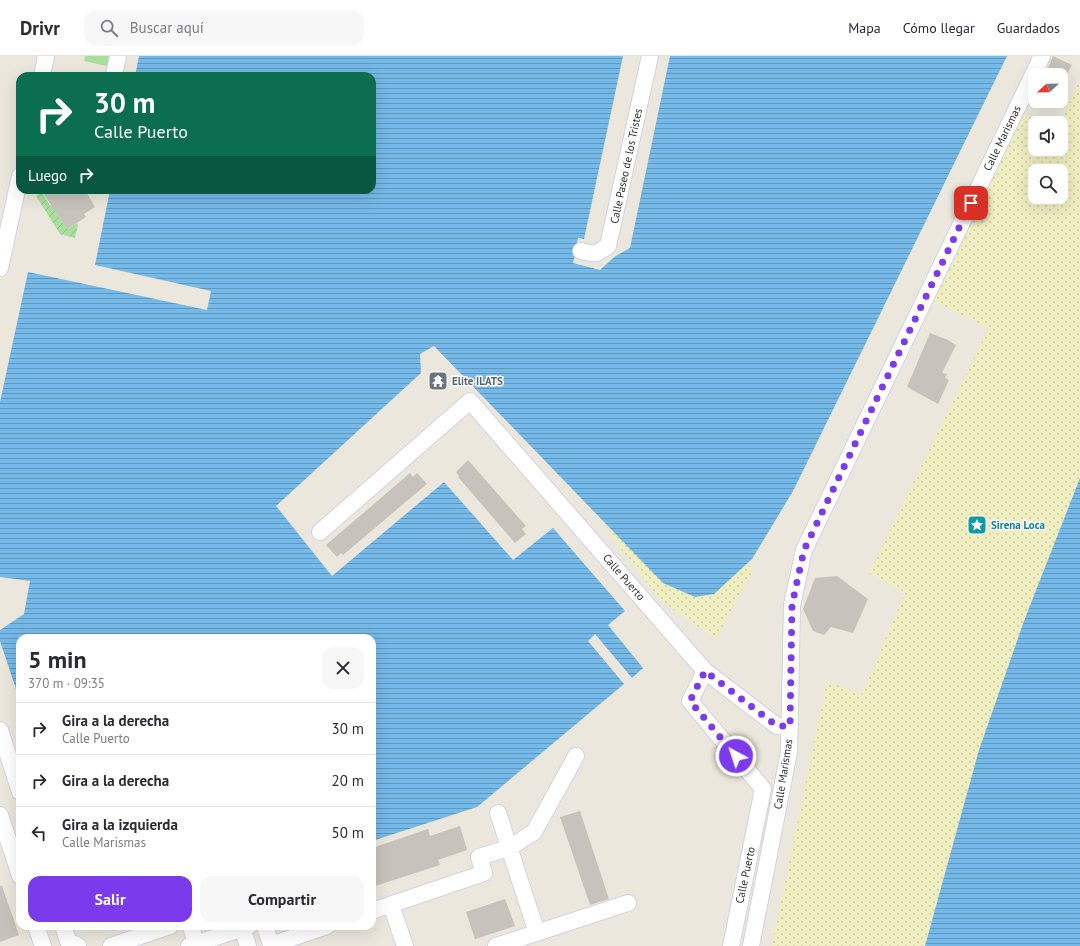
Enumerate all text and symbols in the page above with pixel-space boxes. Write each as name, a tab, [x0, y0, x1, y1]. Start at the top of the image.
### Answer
search box	[84, 10, 364, 46]
text: Drivr	[20, 16, 60, 40]
icon: search	[98, 17, 120, 39]
text: Buscar aquí	[130, 18, 204, 37]
text: Mapa	[848, 19, 881, 37]
text: Cómo llegar	[903, 19, 975, 37]
text: Guardados	[997, 19, 1060, 37]
north arrow	[1028, 68, 1068, 108]
map controls	[1028, 68, 1068, 204]
text: 30 m	[94, 84, 155, 121]
icon: right	[28, 88, 80, 140]
street label: Calle Marismas	[980, 103, 1024, 173]
street label: Calle Paseo de los Tristes	[607, 107, 645, 225]
button: sound	[1028, 116, 1068, 156]
text: Calle Puerto	[94, 120, 188, 143]
icon: right	[75, 164, 97, 186]
button: search	[1028, 164, 1068, 204]
text: Luego	[28, 166, 67, 185]
pin	[954, 186, 988, 220]
icon: arrive	[960, 192, 982, 214]
temple icon: Elite ILATS	[427, 370, 449, 392]
place label: Elite ILATS	[452, 374, 503, 388]
place icon: Sirena Loca	[966, 514, 988, 536]
place label: Sirena Loca	[991, 518, 1045, 532]
street label: Calle Puerto	[600, 551, 648, 603]
text: 5 min	[28, 644, 87, 675]
button: close	[322, 647, 364, 689]
text: 370 m · 09:35	[28, 675, 105, 692]
text: Gira a la derecha	[62, 711, 169, 730]
icon: right	[28, 718, 50, 740]
text: 30 m	[331, 719, 364, 738]
text: Calle Puerto	[62, 730, 130, 747]
position arrow	[715, 735, 757, 777]
street label: Calle Marismas	[771, 737, 796, 810]
icon: right	[28, 770, 50, 792]
text: Gira a la derecha	[62, 771, 169, 790]
text: 20 m	[331, 771, 364, 790]
text: Gira a la izquierda	[62, 815, 178, 834]
icon: left	[28, 822, 50, 844]
text: 50 m	[331, 823, 364, 842]
text: Calle Marismas	[62, 834, 146, 851]
street label: Calle Puerto	[732, 845, 758, 905]
button: Salir	[28, 876, 192, 922]
button: Compartir	[200, 876, 364, 922]

